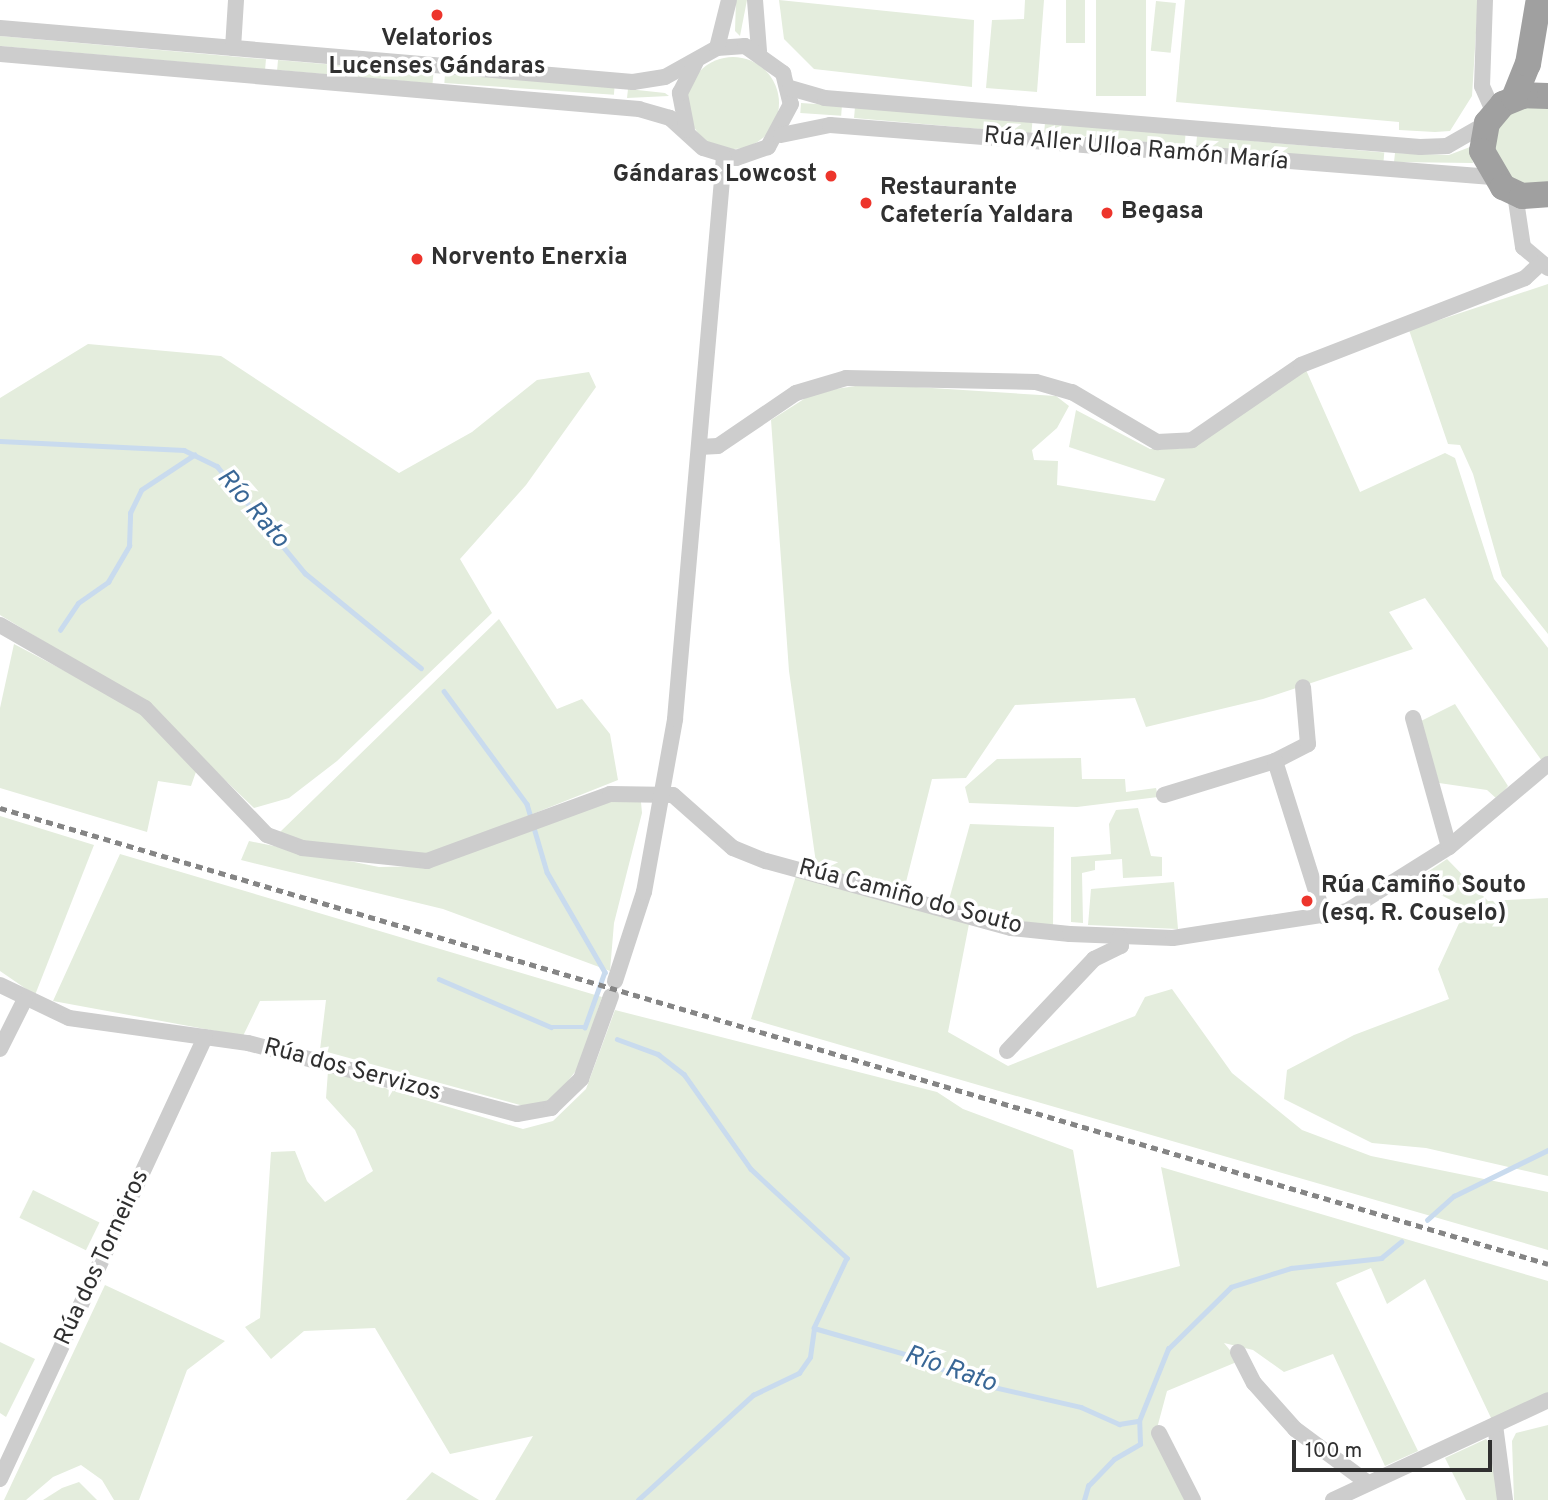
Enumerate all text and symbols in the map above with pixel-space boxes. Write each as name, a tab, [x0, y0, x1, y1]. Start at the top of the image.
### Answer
marker: Velatorios Lucenses Gándaras	[429, 7, 445, 23]
place label: Velatorios Lucenses Gándaras	[328, 26, 546, 82]
street label: Rúa Aller Ulloa Ramón María	[982, 122, 1290, 178]
place label: Gándaras Lowcost	[613, 162, 817, 190]
marker: Gándaras Lowcost	[823, 168, 839, 184]
place label: Restaurante Cafetería Yaldara	[880, 175, 1074, 231]
marker: Restaurante Cafetería Yaldara	[858, 195, 874, 211]
place label: Begasa	[1121, 199, 1204, 227]
marker: Begasa	[1099, 205, 1115, 221]
place label: Norvento Enerxia	[431, 245, 628, 273]
marker: Norvento Enerxia	[409, 251, 425, 267]
water label: Río Rato	[209, 463, 295, 555]
street label: Rúa Camiño do Souto	[795, 854, 1025, 942]
place label: Rúa Camiño Souto (esq. R. Couselo)	[1321, 873, 1526, 929]
marker: Rúa Camiño Souto (esq. R. Couselo)	[1299, 893, 1315, 909]
street label: Rúa dos Servizos	[260, 1034, 444, 1108]
street label: Rúa dos Torneiros	[50, 1165, 156, 1351]
water label: Río Rato	[900, 1340, 1000, 1400]
scale bar	[1296, 1426, 1496, 1470]
text: 100 m	[1305, 1438, 1362, 1465]

